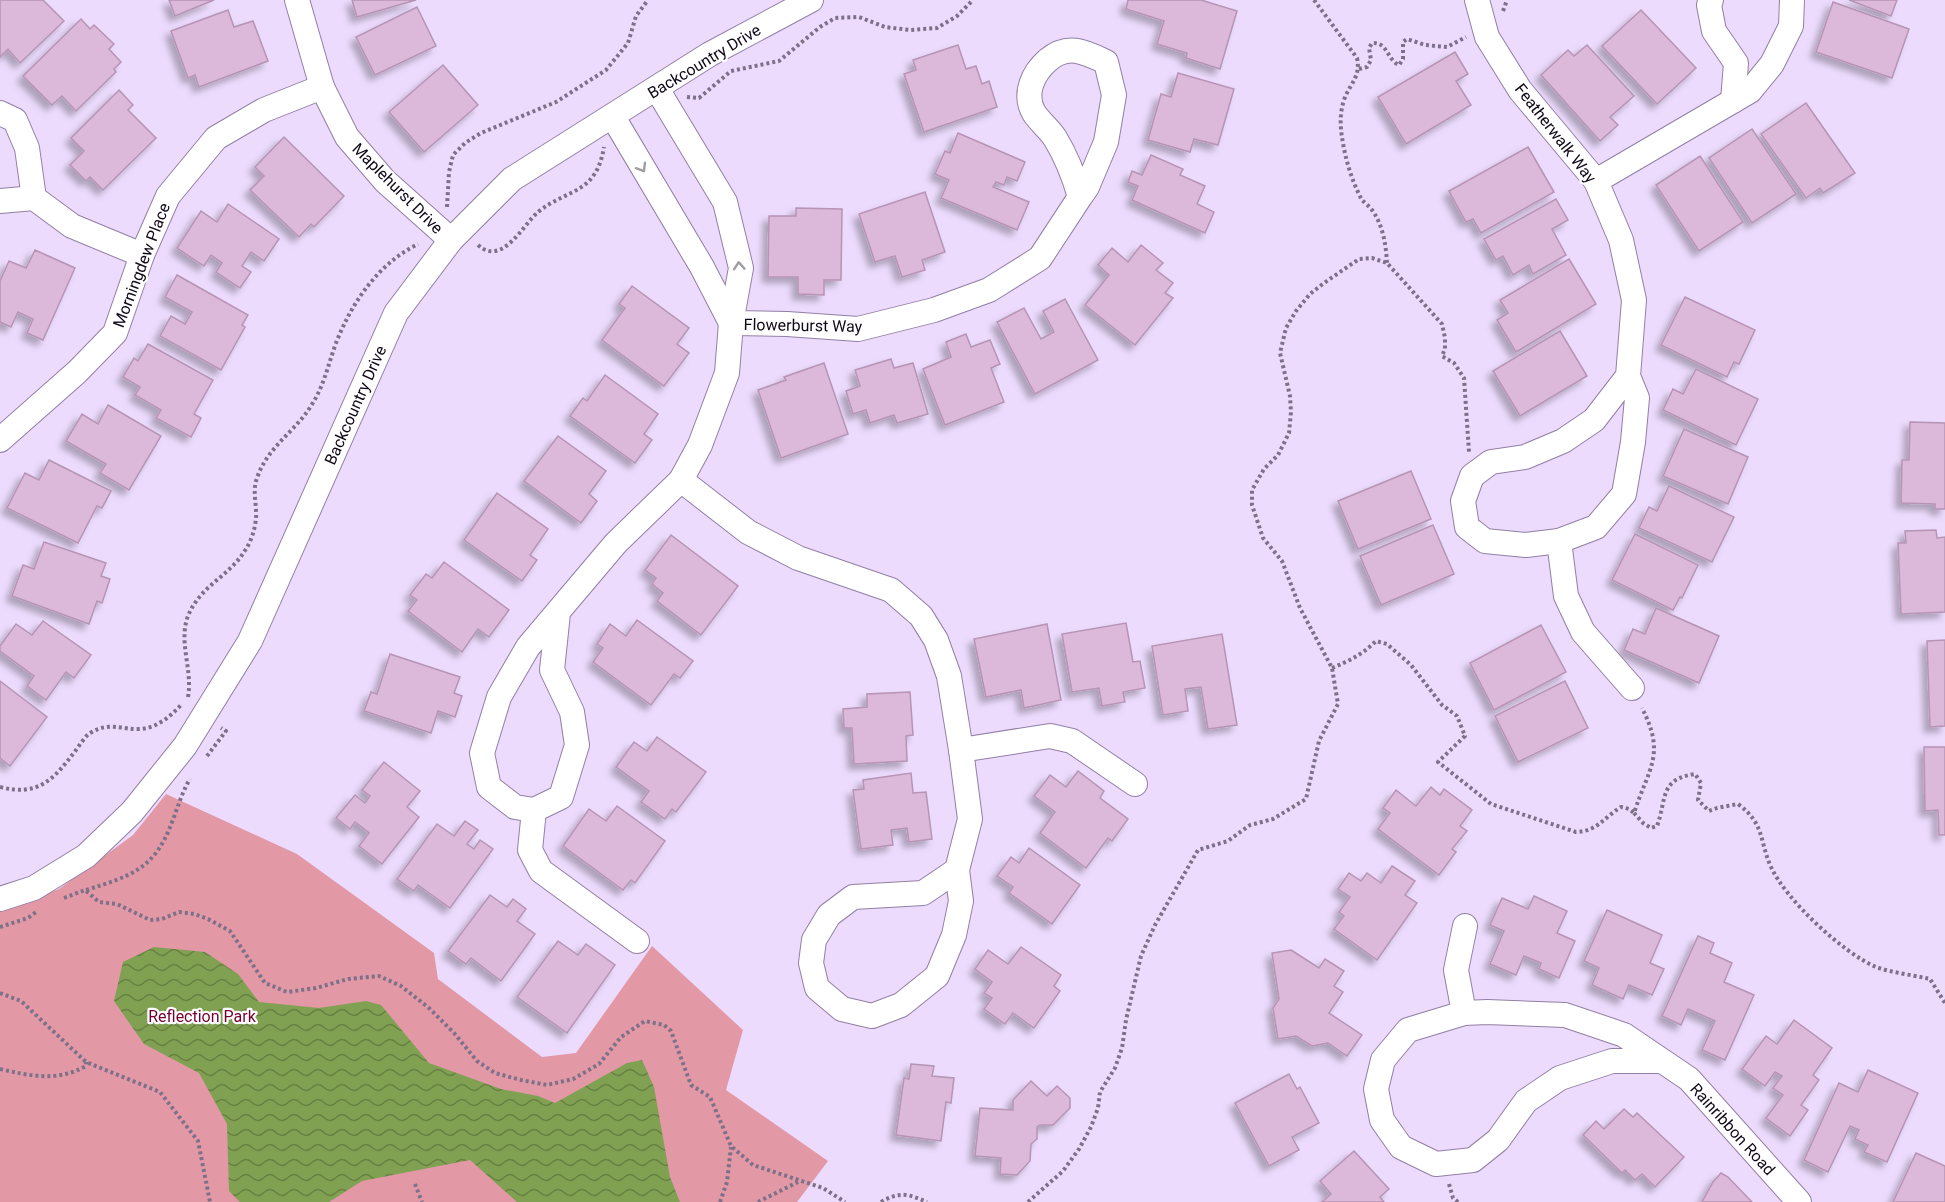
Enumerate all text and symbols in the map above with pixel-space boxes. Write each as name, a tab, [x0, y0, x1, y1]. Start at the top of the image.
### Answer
street label: Backcountry Drive	[644, 20, 764, 103]
street label: Featherwalk Way	[1511, 80, 1601, 187]
street label: Maplehurst Drive	[348, 139, 447, 238]
one-way arrow	[635, 162, 647, 172]
street label: Morningdew Place	[109, 200, 174, 330]
one-way arrow	[733, 261, 746, 271]
street label: Flowerburst Way	[744, 315, 863, 336]
street label: Backcountry Drive	[321, 343, 390, 468]
park label: Reflection Park	[148, 1007, 257, 1026]
street label: Rainribbon Road	[1686, 1079, 1779, 1179]

